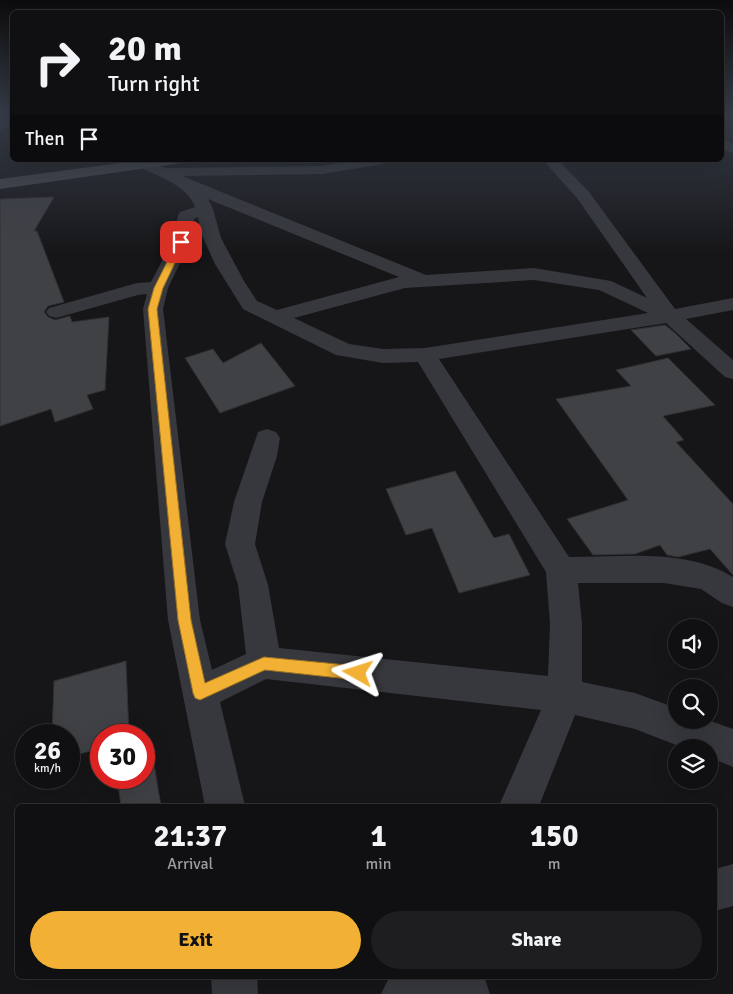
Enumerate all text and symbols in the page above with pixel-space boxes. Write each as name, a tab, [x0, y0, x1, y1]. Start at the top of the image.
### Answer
text: 20 m	[108, 27, 182, 70]
icon: right	[25, 30, 90, 95]
text: Turn right	[108, 70, 200, 97]
icon: arrive	[75, 125, 103, 153]
text: Then	[25, 127, 65, 151]
pin	[160, 221, 202, 263]
icon: arrive	[167, 228, 195, 256]
map controls	[668, 619, 718, 789]
button: sound	[668, 619, 718, 669]
position arrow	[331, 646, 383, 698]
button: search	[668, 679, 718, 729]
speed limit sign: 30	[90, 724, 155, 789]
text: 26	[34, 735, 61, 766]
button: layers	[668, 739, 718, 789]
text: km/h	[34, 761, 61, 776]
text: 21:37	[153, 818, 227, 855]
text: 1	[370, 818, 387, 855]
text: 150	[530, 818, 578, 855]
text: Arrival	[167, 854, 213, 874]
text: min	[366, 854, 391, 874]
text: m	[548, 854, 561, 874]
button: Exit	[30, 911, 361, 969]
button: Share	[371, 911, 702, 969]

